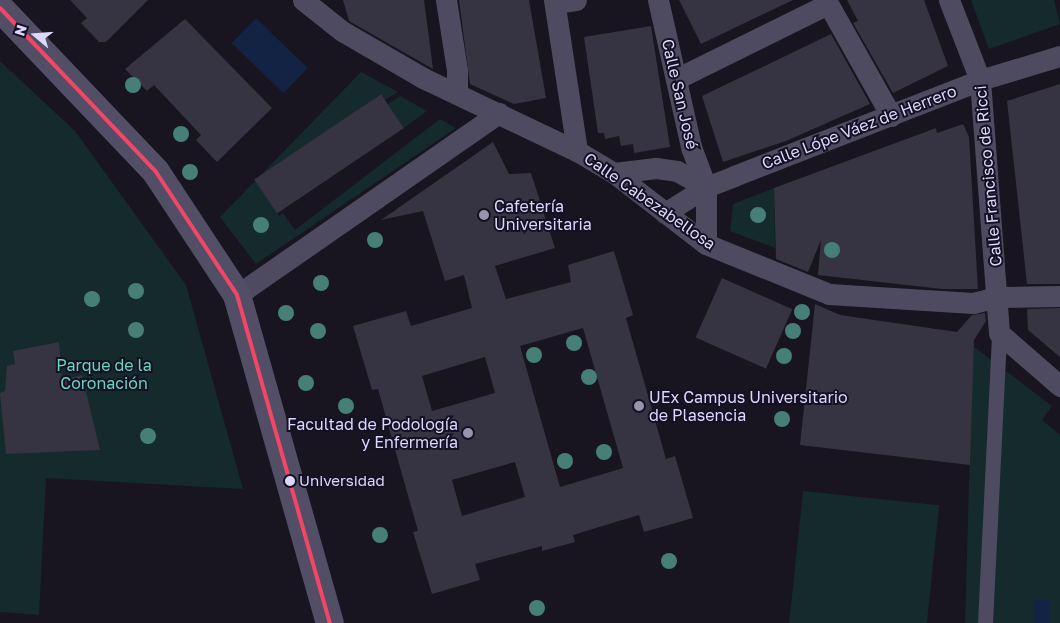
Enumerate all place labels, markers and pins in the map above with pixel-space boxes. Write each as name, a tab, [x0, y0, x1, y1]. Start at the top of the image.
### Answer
place label: Cafetería Universitaria	[494, 196, 592, 234]
marker: Cafetería Universitaria	[478, 209, 490, 221]
place label: UEx Campus Universitario de Plasencia	[649, 387, 848, 425]
marker: UEx Campus Universitario de Plasencia	[633, 400, 645, 412]
place label: Facultad de Podología y Enfermería	[287, 414, 458, 452]
marker: Facultad de Podología y Enfermería	[462, 427, 474, 439]
place label: Universidad	[299, 472, 385, 490]
marker: Universidad	[285, 476, 295, 486]

